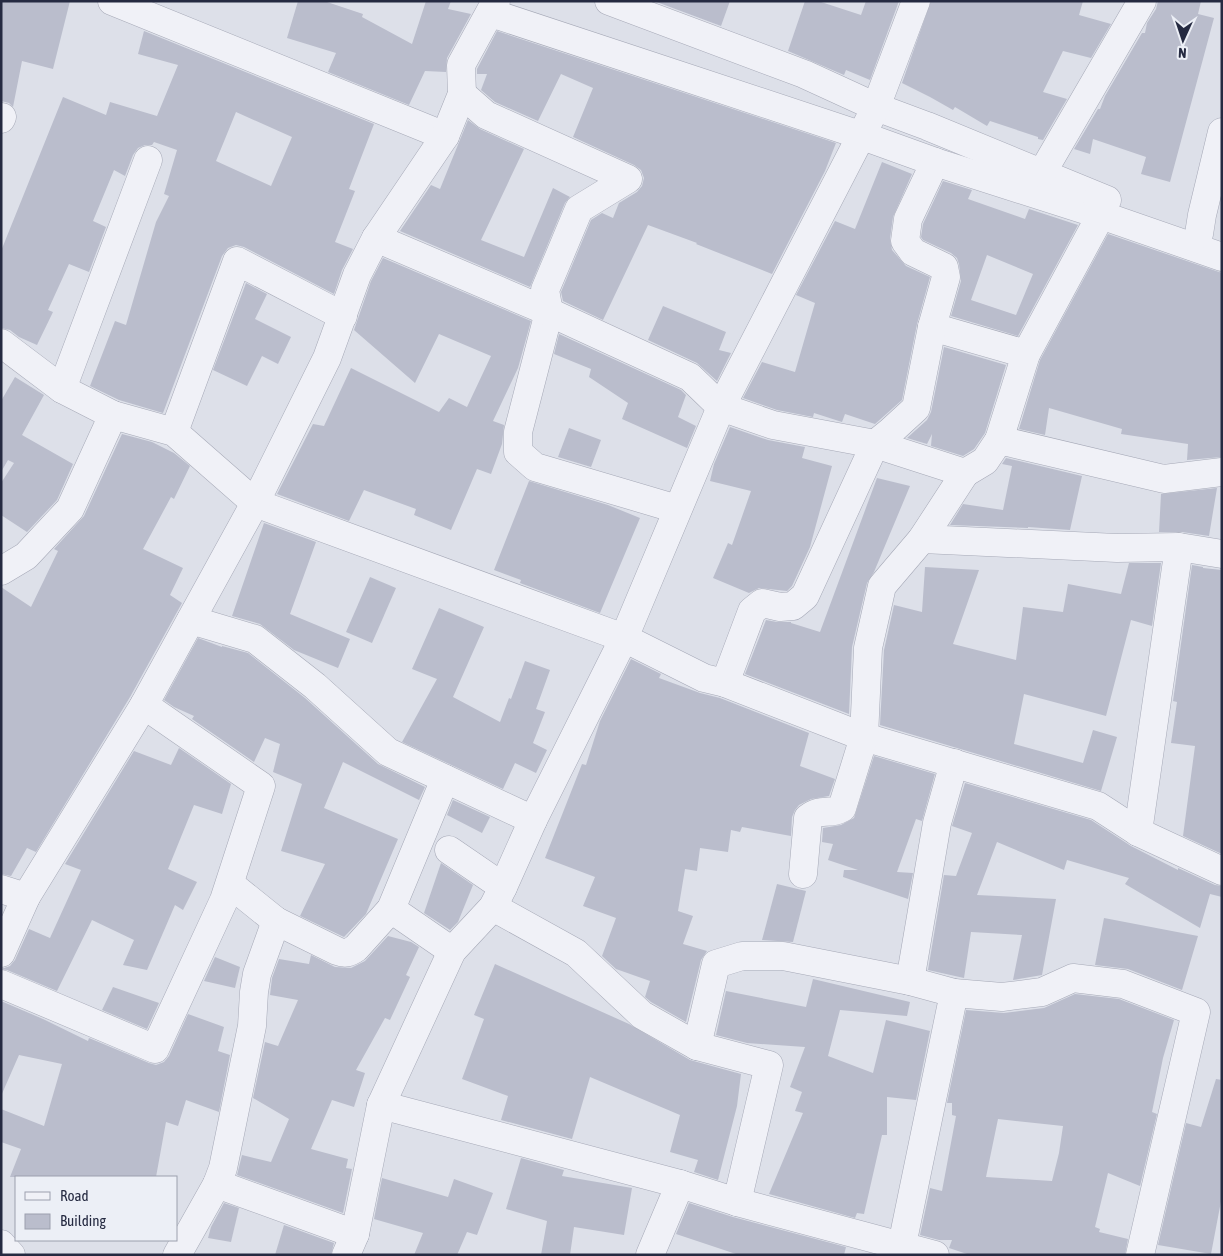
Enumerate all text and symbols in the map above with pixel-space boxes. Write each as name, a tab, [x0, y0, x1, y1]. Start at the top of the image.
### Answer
north arrow	[1158, 15, 1208, 65]
text: N	[1178, 45, 1187, 61]
legend	[15, 1176, 178, 1241]
text: Road	[60, 1187, 89, 1204]
text: Building	[60, 1212, 106, 1229]

